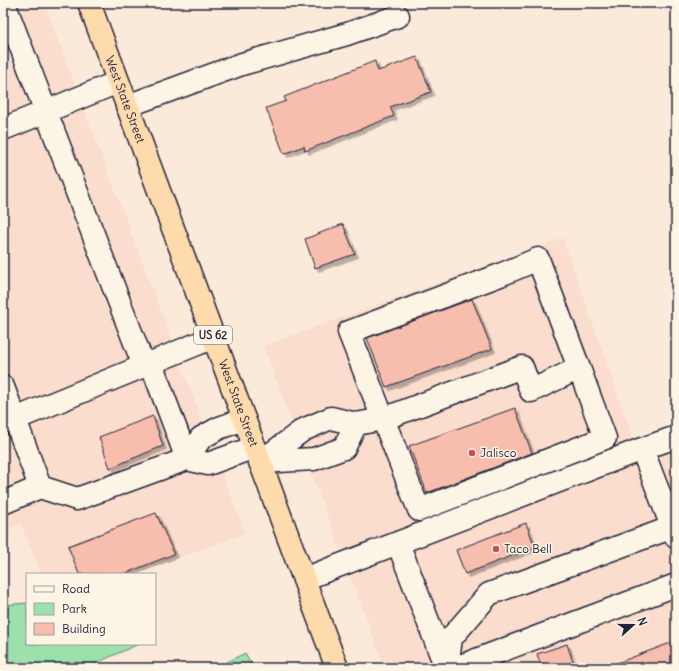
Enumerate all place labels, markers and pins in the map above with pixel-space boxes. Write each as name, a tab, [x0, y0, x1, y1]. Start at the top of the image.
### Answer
place label: Jalisco	[480, 445, 517, 460]
marker: Jalisco	[467, 448, 477, 458]
place label: Taco Bell	[504, 541, 552, 556]
marker: Taco Bell	[491, 544, 501, 554]

